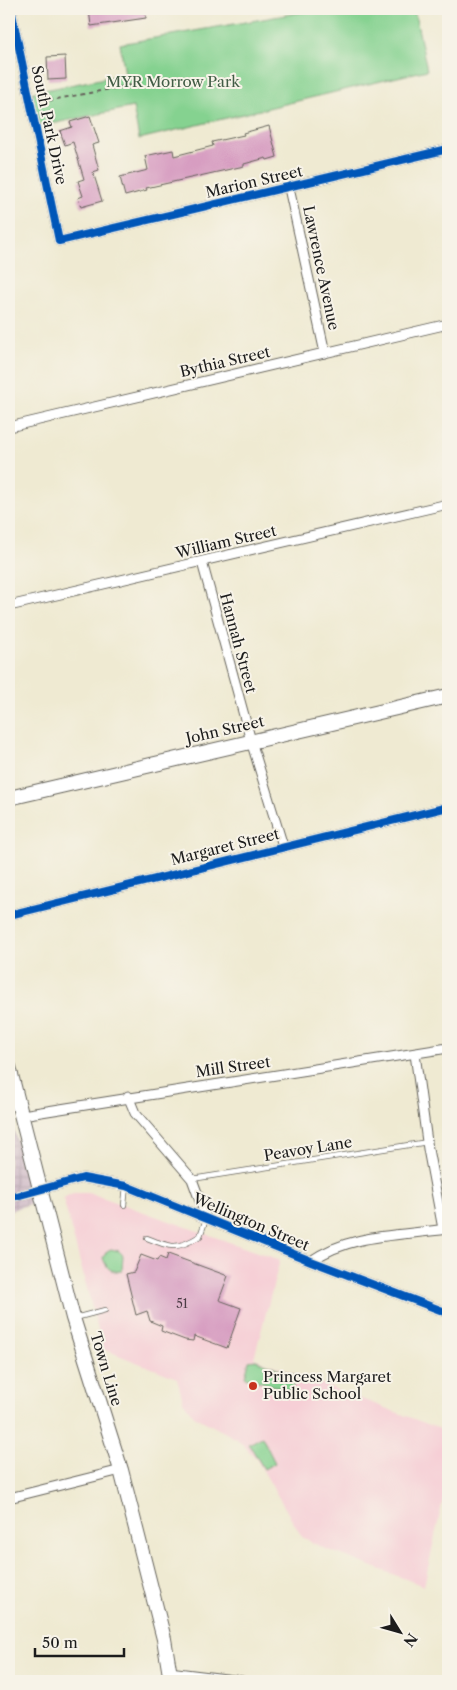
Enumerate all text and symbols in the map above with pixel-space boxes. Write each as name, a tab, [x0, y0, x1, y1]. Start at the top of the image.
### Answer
street label: South Park Drive	[28, 64, 71, 186]
park label: MYR Morrow Park	[106, 72, 241, 91]
street label: Marion Street	[204, 161, 305, 202]
street label: Lawrence Avenue	[299, 204, 344, 332]
street label: Bythia Street	[178, 342, 273, 381]
street label: William Street	[173, 521, 279, 563]
street label: Hannah Street	[216, 591, 261, 696]
street label: John Street	[182, 711, 266, 748]
street label: Margaret Street	[169, 824, 282, 869]
street label: Mill Street	[194, 1052, 272, 1081]
street label: Peavoy Lane	[262, 1132, 354, 1165]
street label: Wellington Street	[189, 1188, 313, 1255]
house number: 51	[176, 1296, 188, 1311]
street label: Town Line	[86, 1329, 127, 1408]
place label: Princess Margaret Public School	[263, 1367, 392, 1403]
marker: Princess Margaret Public School	[247, 1380, 259, 1392]
north arrow	[374, 1608, 424, 1658]
scale bar	[35, 1625, 124, 1657]
text: N	[400, 1630, 421, 1650]
text: 50 m	[42, 1633, 78, 1652]

